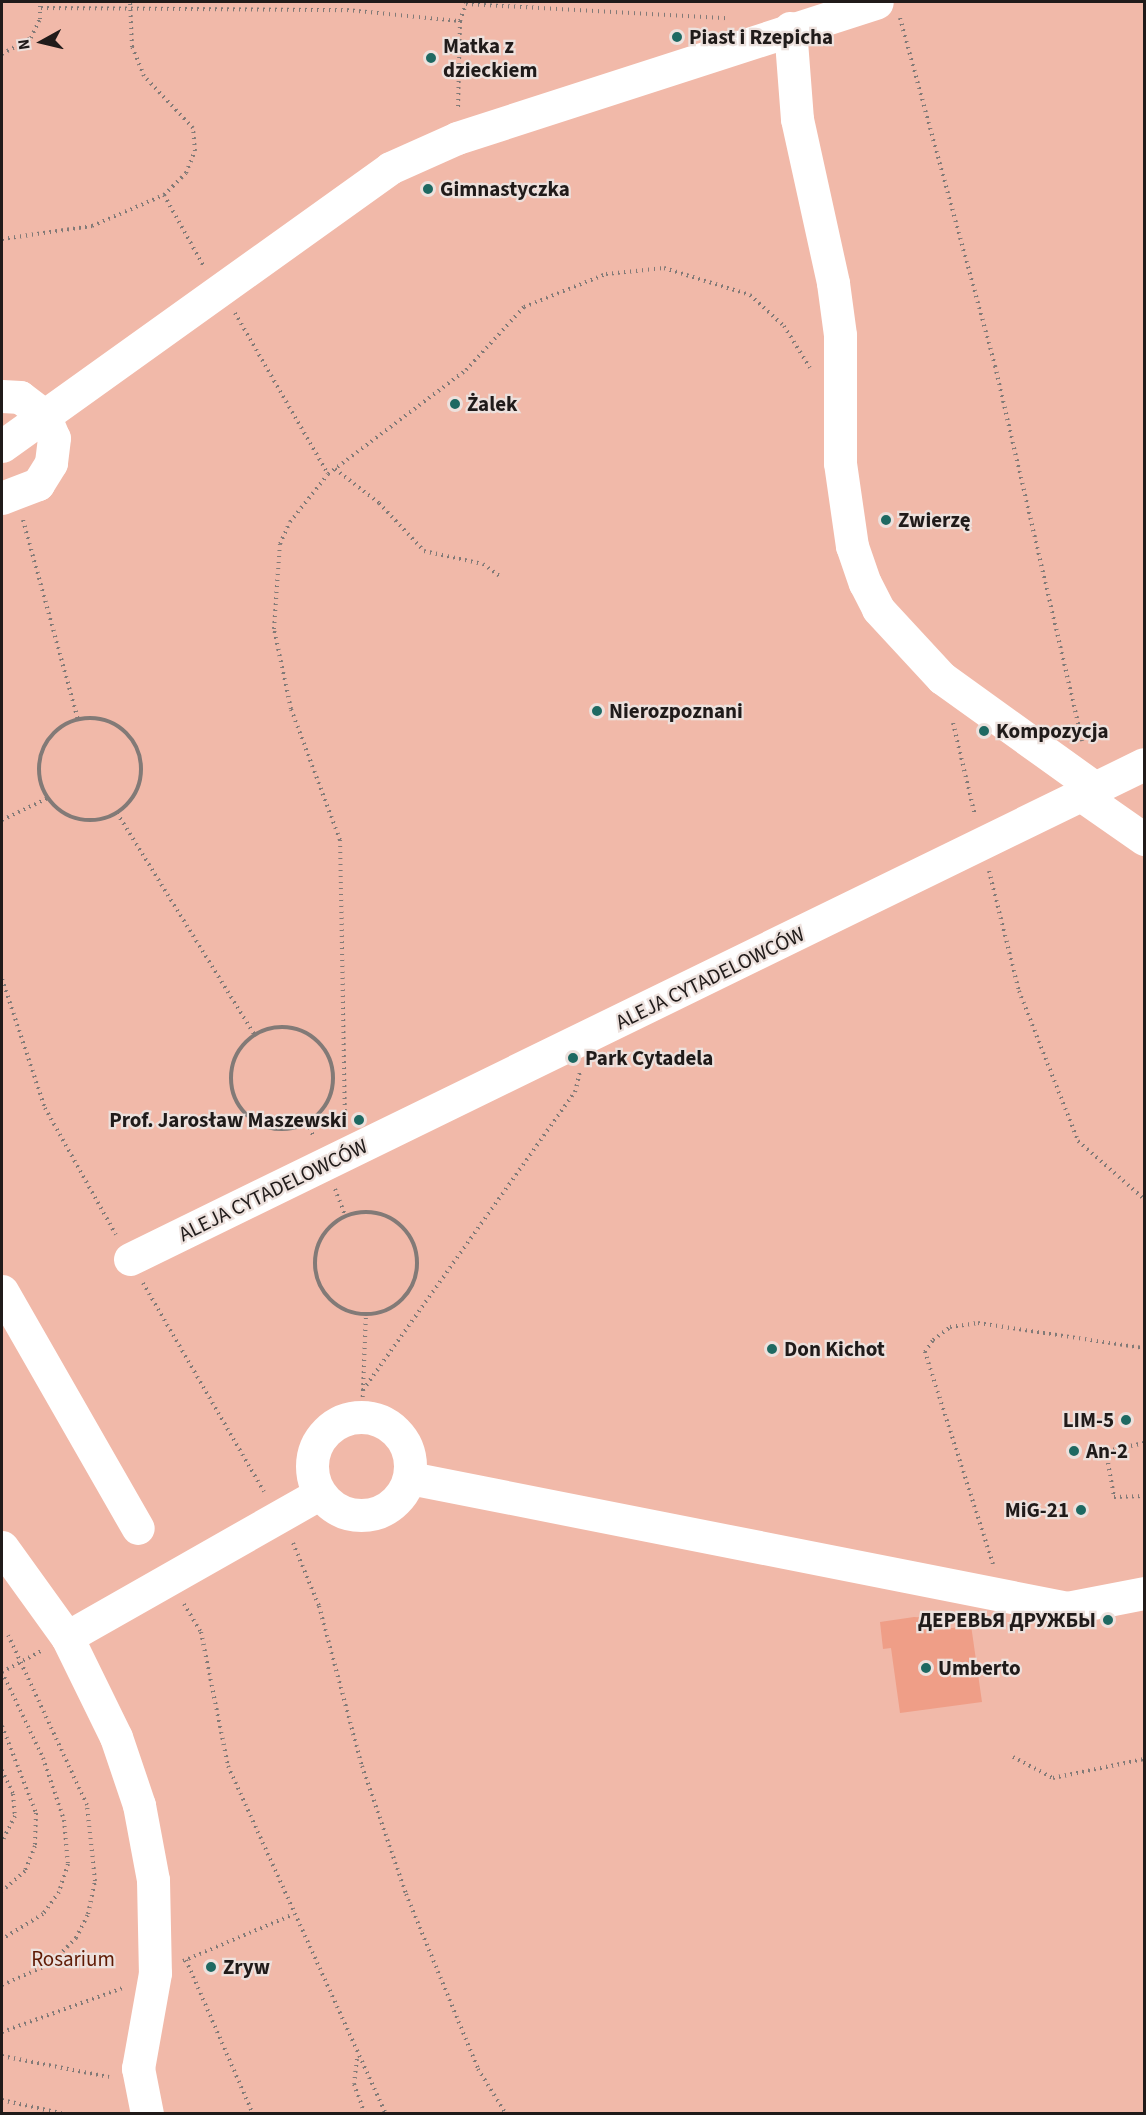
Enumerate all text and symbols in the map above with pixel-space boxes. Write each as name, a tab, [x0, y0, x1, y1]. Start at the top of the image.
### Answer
north arrow	[12, 12, 72, 72]
place label: Piast i Rzepicha	[689, 24, 833, 50]
marker: Piast i Rzepicha	[670, 30, 684, 44]
place label: Matka z dzieckiem	[443, 33, 537, 83]
text: N	[13, 38, 36, 51]
marker: Matka z dzieckiem	[424, 51, 438, 65]
place label: Gimnastyczka	[440, 176, 570, 202]
marker: Gimnastyczka	[421, 182, 435, 196]
place label: Żalek	[467, 391, 518, 417]
marker: Żalek	[448, 397, 462, 411]
place label: Zwierzę	[898, 507, 971, 533]
marker: Zwierzę	[879, 513, 893, 527]
place label: Nierozpoznani	[609, 698, 743, 724]
marker: Nierozpoznani	[590, 704, 604, 718]
place label: Kompozycja	[996, 718, 1109, 744]
marker: Kompozycja	[977, 724, 991, 738]
street label: ALEJA CYTADELOWCÓW	[611, 921, 809, 1035]
place label: Park Cytadela	[585, 1045, 713, 1071]
marker: Park Cytadela	[566, 1051, 580, 1065]
place label: Prof. Jarosław Maszewski	[109, 1107, 347, 1133]
marker: Prof. Jarosław Maszewski	[352, 1113, 366, 1127]
street label: ALEJA CYTADELOWCÓW	[174, 1133, 372, 1247]
place label: Don Kichot	[784, 1336, 885, 1362]
marker: Don Kichot	[765, 1342, 779, 1356]
place label: LIM-5	[1063, 1407, 1114, 1433]
marker: LIM-5	[1119, 1413, 1133, 1427]
place label: An-2	[1086, 1438, 1128, 1464]
marker: An-2	[1067, 1444, 1081, 1458]
place label: MiG-21	[1005, 1497, 1069, 1523]
marker: MiG-21	[1074, 1503, 1088, 1517]
place label: ДЕРЕВЬЯ ДРУЖБЫ	[918, 1607, 1096, 1633]
marker: ДЕРЕВЬЯ ДРУЖБЫ	[1101, 1613, 1115, 1627]
place label: Umberto	[938, 1655, 1021, 1681]
marker: Umberto	[919, 1661, 933, 1675]
park label: Rosarium	[31, 1946, 115, 1972]
place label: Zryw	[223, 1954, 270, 1980]
marker: Zryw	[204, 1960, 218, 1974]

